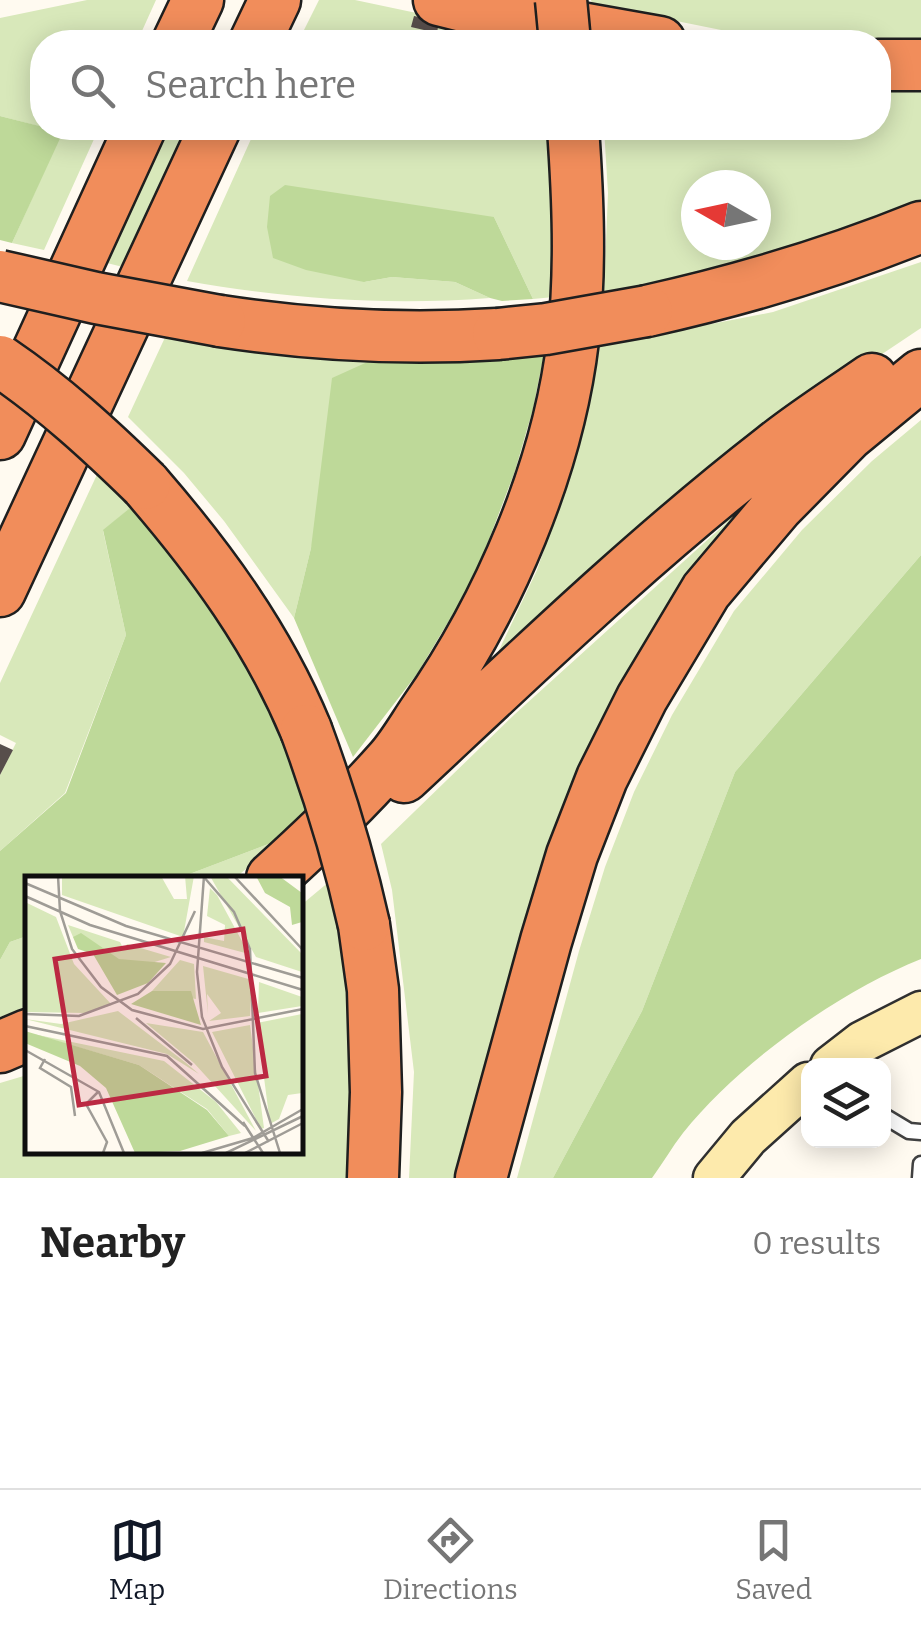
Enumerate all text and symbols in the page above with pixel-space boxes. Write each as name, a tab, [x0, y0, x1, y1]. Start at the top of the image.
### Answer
search box	[30, 30, 891, 140]
icon: search	[65, 58, 120, 113]
text: Search here	[145, 62, 356, 108]
north arrow	[681, 170, 771, 260]
inset map	[25, 876, 302, 1153]
map controls	[801, 1058, 891, 1148]
button: layers	[801, 1058, 891, 1148]
text: Nearby	[40, 1218, 185, 1268]
text: 0 results	[752, 1224, 881, 1262]
tab: Map	[109, 1513, 165, 1606]
tab: Directions	[383, 1513, 518, 1606]
tab: Saved	[735, 1513, 812, 1606]

